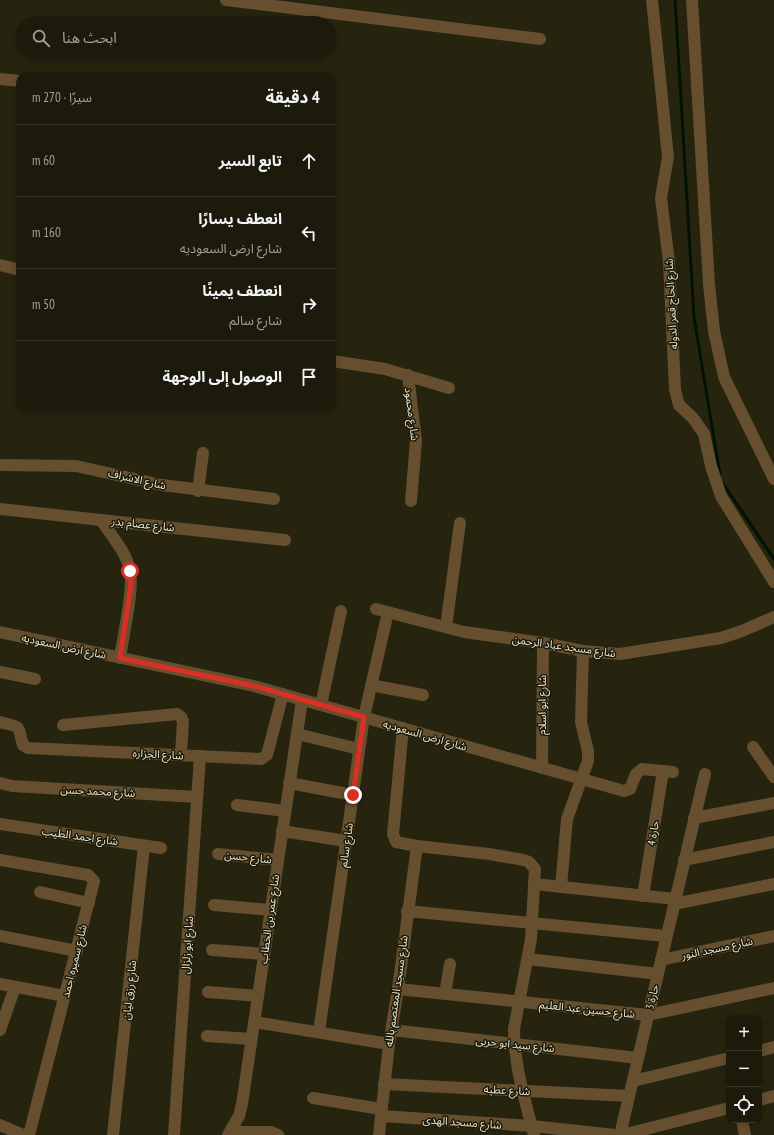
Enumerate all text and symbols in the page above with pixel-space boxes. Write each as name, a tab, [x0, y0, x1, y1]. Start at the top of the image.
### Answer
search box	[16, 16, 336, 60]
icon: search	[30, 27, 52, 49]
text: ابحث هنا	[62, 28, 117, 47]
text: 4 دقيقة	[266, 86, 320, 108]
text: سيرًا · 270 m	[32, 89, 92, 106]
icon: ahead	[298, 150, 320, 172]
text: تابع السير	[219, 151, 282, 170]
text: 60 m	[32, 152, 55, 169]
text: انعطف يسارًا	[198, 209, 282, 228]
icon: left	[298, 222, 320, 244]
text: 160 m	[32, 224, 61, 241]
text: شارع ارض السعوديه	[180, 240, 282, 257]
street label: شارع الحاج قمر الدوله	[662, 258, 681, 350]
text: انعطف يمينًا	[202, 281, 282, 300]
icon: right	[298, 294, 320, 316]
text: 50 m	[32, 296, 55, 313]
text: شارع سالم	[229, 312, 282, 329]
icon: arrive	[298, 366, 320, 388]
text: الوصول إلى الوجهة	[163, 367, 282, 386]
street label: شارع محمود	[401, 387, 422, 442]
street label: شارع الاشراف	[106, 466, 168, 494]
street label: شارع عصام بدر	[110, 514, 176, 535]
route start	[121, 562, 139, 580]
street label: شارع ارض السعوديه	[20, 630, 108, 663]
street label: شارع مسجد عباد الرحمن	[511, 632, 617, 661]
street label: شارع ابو اسلام	[535, 675, 550, 735]
street label: شارع ارض السعوديه	[381, 716, 469, 755]
street label: شارع الجزاره	[132, 746, 184, 763]
street label: شارع محمد حسن	[60, 782, 136, 801]
route end	[344, 786, 362, 804]
street label: حارة 4	[644, 819, 662, 846]
street label: شارع سالم	[336, 822, 358, 868]
street label: شارع احمد الطيب	[41, 824, 119, 849]
street label: شارع حسن	[223, 848, 273, 867]
street label: شارع عمر بن الخطاب	[256, 873, 283, 965]
street label: شارع ابو زلزال	[178, 915, 197, 974]
street label: شارع سميره احمد	[58, 923, 91, 999]
street label: شارع مسجد المعتصم بالله	[381, 934, 413, 1048]
street label: شارع مسجد النور	[679, 934, 755, 964]
street label: شارع رزق ليان	[119, 959, 140, 1021]
street label: حارة 3	[642, 983, 662, 1011]
street label: شارع حسين عبد العليم	[538, 997, 636, 1023]
map controls	[726, 1015, 762, 1123]
button: +	[726, 1015, 762, 1051]
street label: شارع سيد ابو حربى	[475, 1033, 556, 1056]
button: −	[726, 1051, 762, 1087]
street label: شارع عطيه	[483, 1082, 531, 1099]
button: locate	[726, 1087, 762, 1123]
street label: شارع مسجد الهدى	[422, 1112, 502, 1133]

